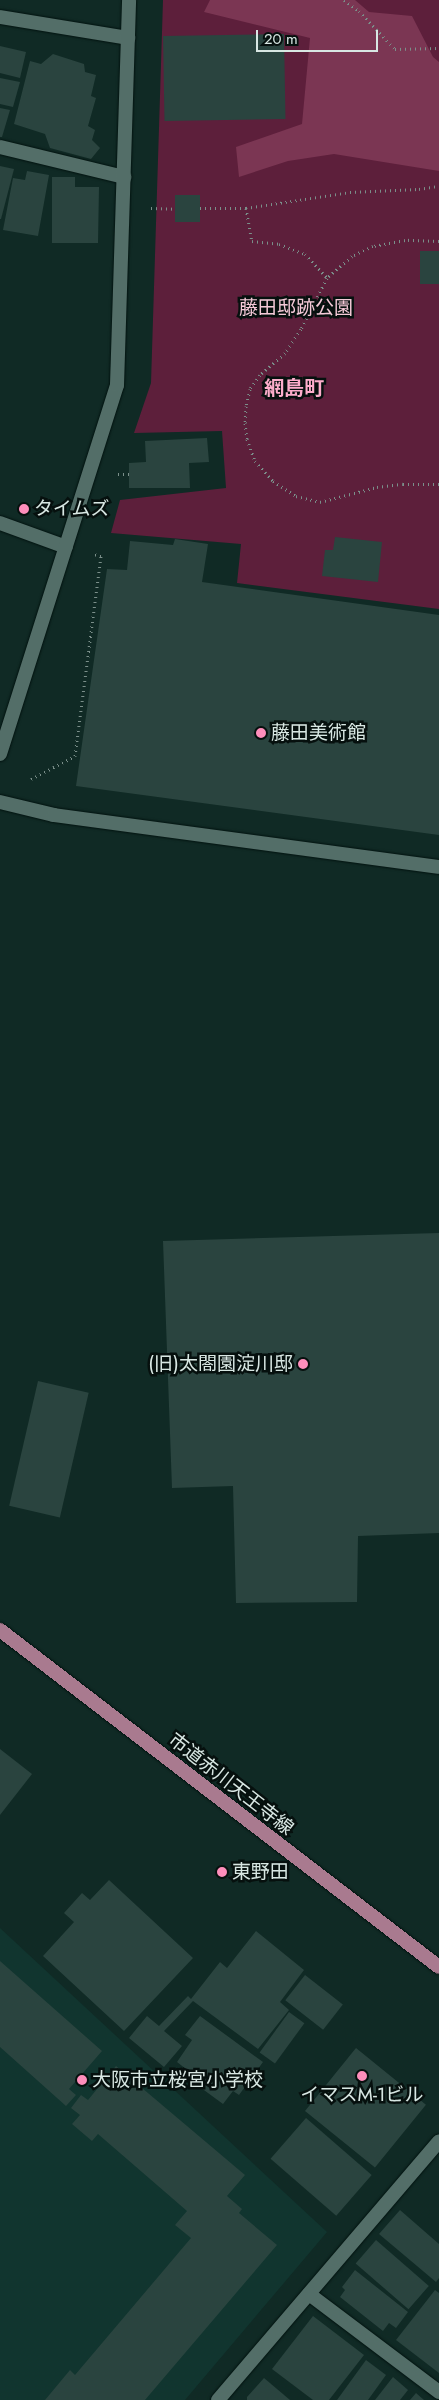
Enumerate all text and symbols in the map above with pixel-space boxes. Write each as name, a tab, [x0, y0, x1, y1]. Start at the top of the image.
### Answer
scale bar	[259, 20, 382, 52]
text: 20 m	[264, 28, 298, 50]
park label: 藤田邸跡公園	[239, 297, 353, 319]
district label: 網島町	[264, 376, 324, 400]
place label: タイムズ	[34, 498, 110, 520]
marker: タイムズ	[18, 503, 30, 515]
place label: 藤田美術館	[271, 722, 366, 744]
marker: 藤田美術館	[255, 727, 267, 739]
place label: (旧)太閤園淀川邸	[148, 1353, 293, 1375]
marker: (旧)太閤園淀川邸	[297, 1358, 309, 1370]
street label: 市道赤川天王寺線	[164, 1728, 298, 1840]
place label: 東野田	[232, 1861, 289, 1883]
marker: 東野田	[216, 1866, 228, 1878]
place label: 大阪市立桜宮小学校	[92, 2069, 263, 2091]
marker: イマスM-1ビル	[356, 2070, 368, 2082]
marker: 大阪市立桜宮小学校	[76, 2074, 88, 2086]
place label: イマスM-1ビル	[301, 2084, 423, 2106]

